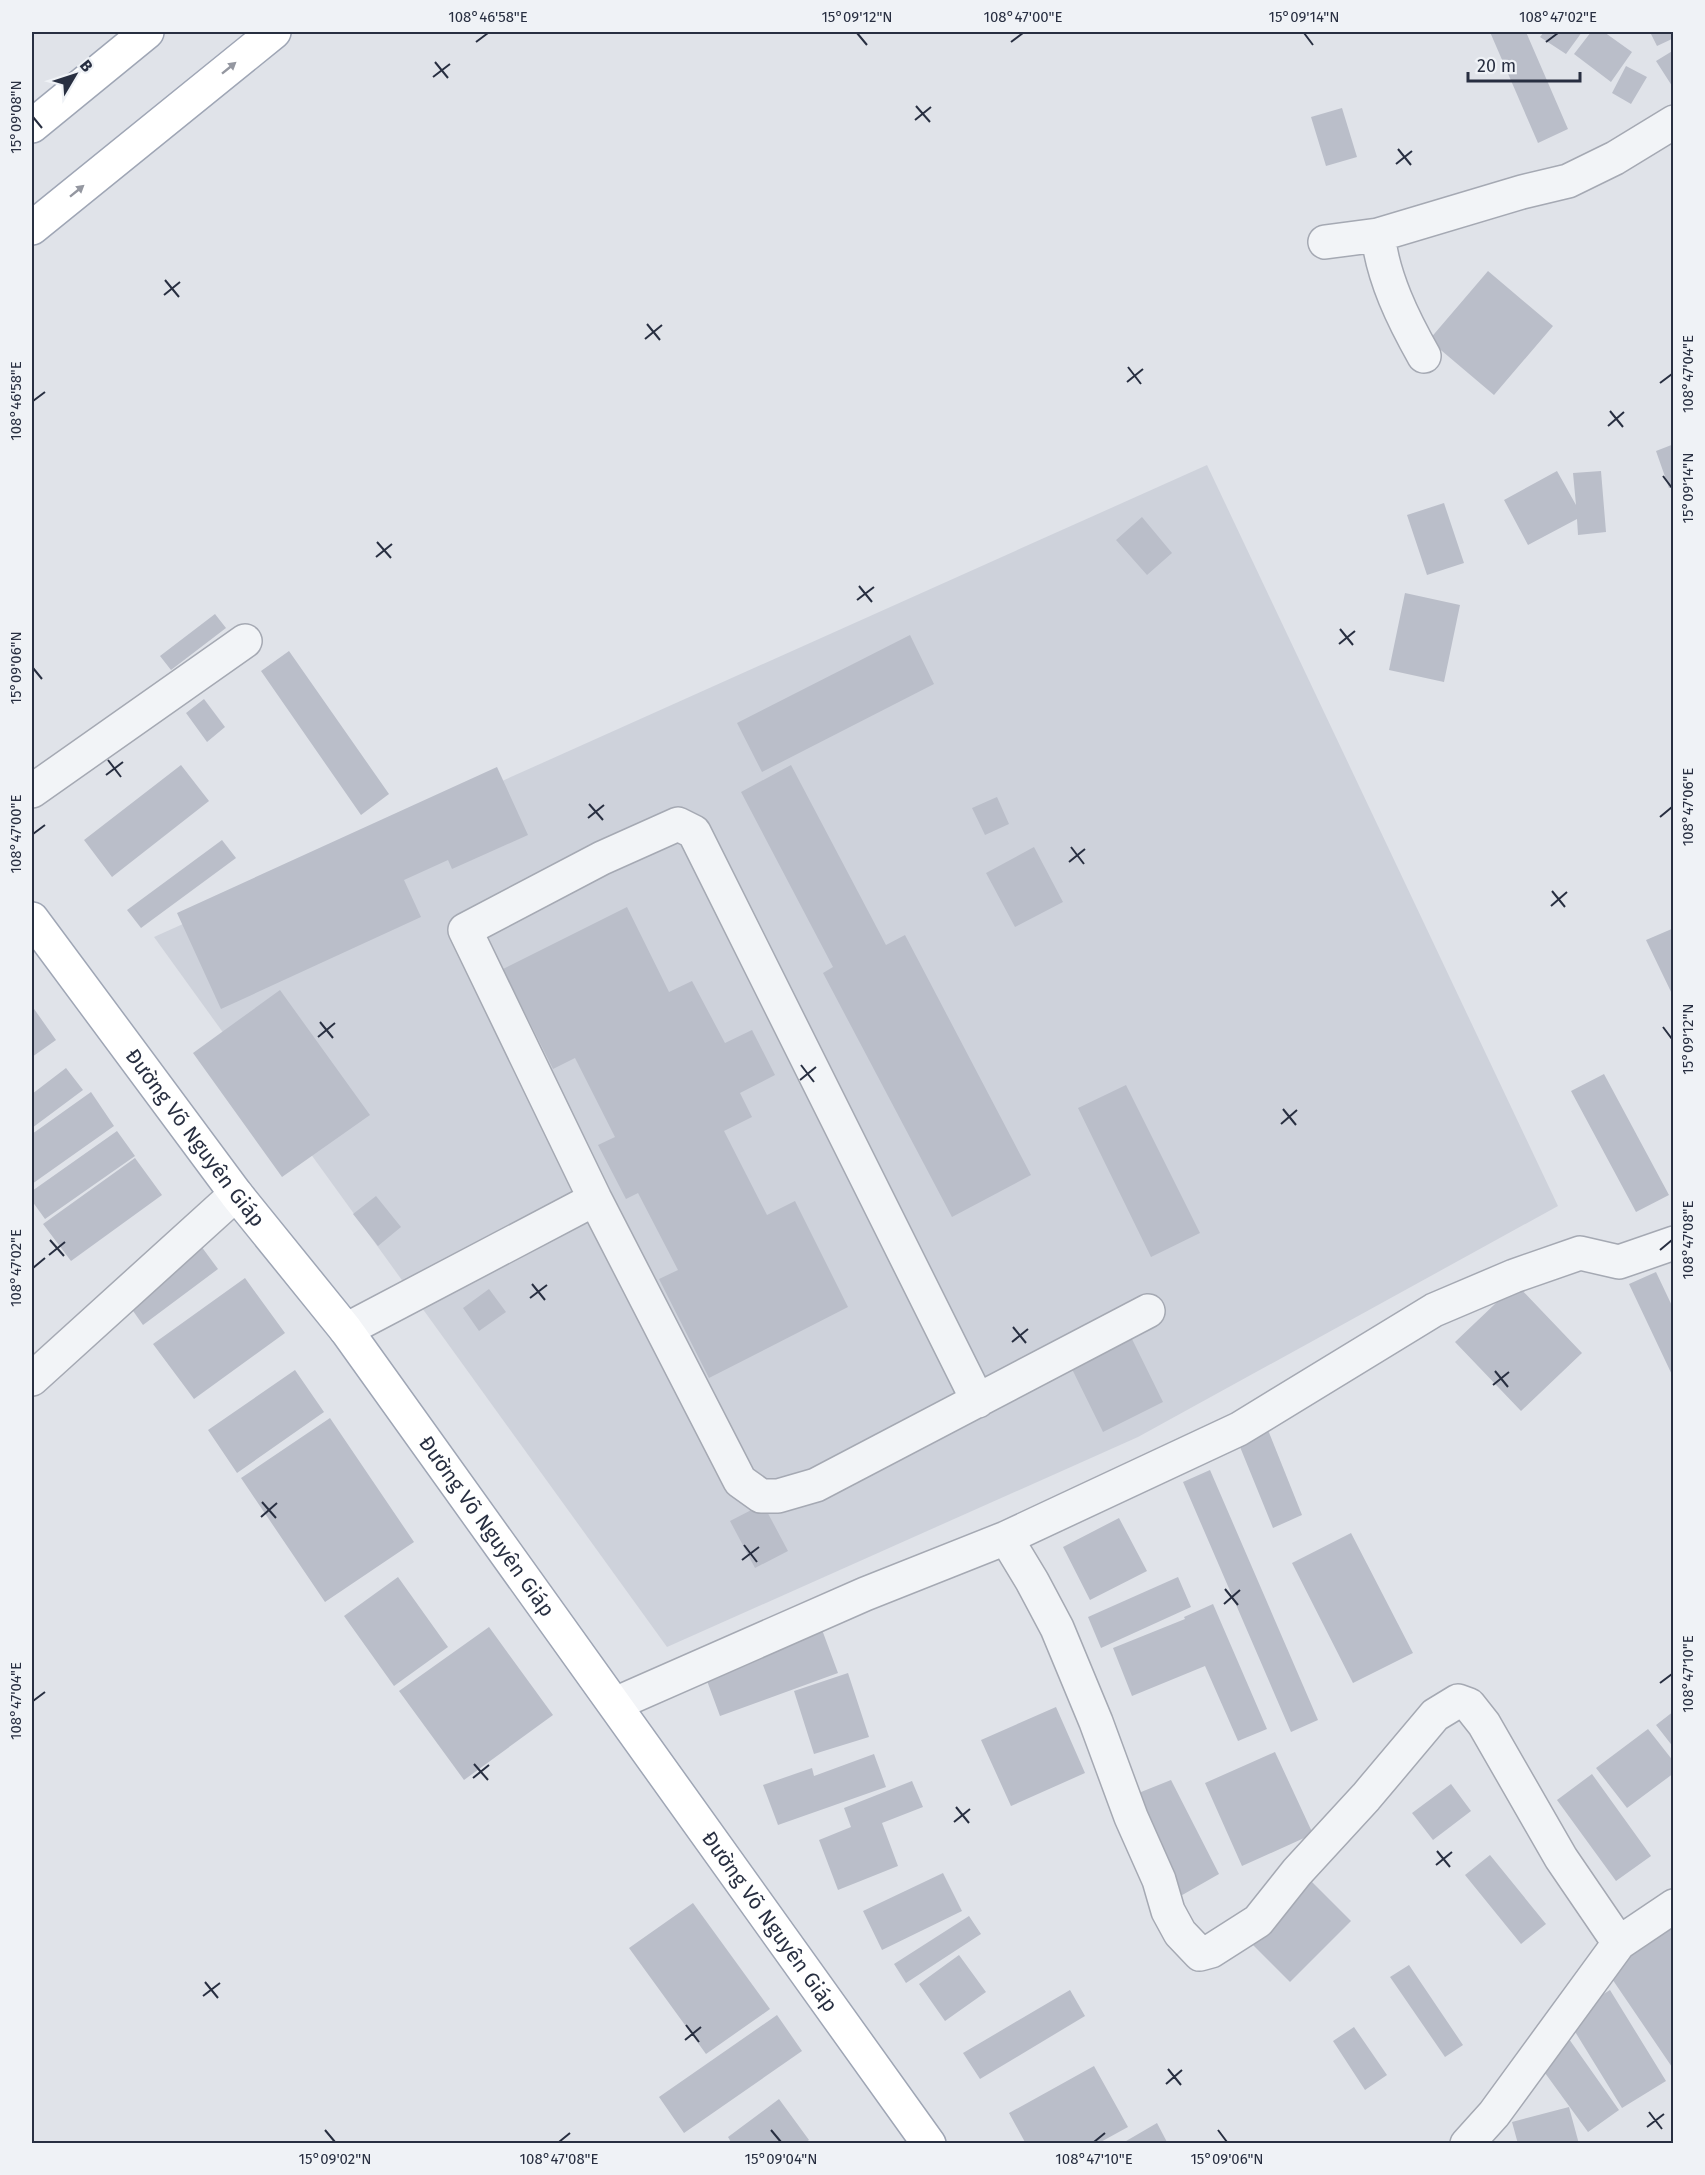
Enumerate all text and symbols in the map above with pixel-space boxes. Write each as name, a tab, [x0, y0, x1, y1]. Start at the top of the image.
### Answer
text: 108°46'58"E	[448, 8, 528, 26]
text: 15°09'12"N	[821, 8, 893, 26]
text: 108°47'00"E	[983, 8, 1063, 26]
text: 15°09'14"N	[1268, 8, 1340, 26]
text: 108°47'02"E	[1519, 8, 1597, 26]
north arrow	[45, 45, 105, 105]
scale bar	[1468, 45, 1580, 83]
text: 20 m	[1477, 55, 1516, 77]
text: B	[76, 56, 97, 76]
one-way arrow	[221, 63, 236, 75]
text: 15°09'08"N	[7, 80, 25, 154]
one-way arrow	[69, 185, 84, 198]
text: 108°47'04"E	[1679, 335, 1697, 413]
text: 108°46'58"E	[7, 361, 25, 441]
text: 15°09'14"N	[1679, 452, 1697, 524]
text: 15°09'06"N	[7, 631, 25, 705]
text: 108°47'06"E	[1679, 768, 1697, 846]
text: 108°47'00"E	[7, 794, 25, 874]
text: 15°09'12"N	[1679, 1003, 1697, 1075]
street label: Đường Võ Nguyên Giáp	[120, 1044, 270, 1232]
text: 108°47'08"E	[1679, 1201, 1697, 1279]
text: 108°47'02"E	[7, 1229, 25, 1307]
street label: Đường Võ Nguyên Giáp	[413, 1431, 560, 1622]
text: 108°47'10"E	[1679, 1635, 1697, 1713]
text: 108°47'04"E	[7, 1662, 25, 1740]
street label: Đường Võ Nguyên Giáp	[696, 1826, 843, 2017]
text: 15°09'02"N	[299, 2150, 371, 2168]
text: 108°47'08"E	[520, 2150, 598, 2168]
text: 15°09'04"N	[745, 2150, 817, 2168]
text: 108°47'10"E	[1055, 2150, 1133, 2168]
text: 15°09'06"N	[1190, 2150, 1264, 2168]

